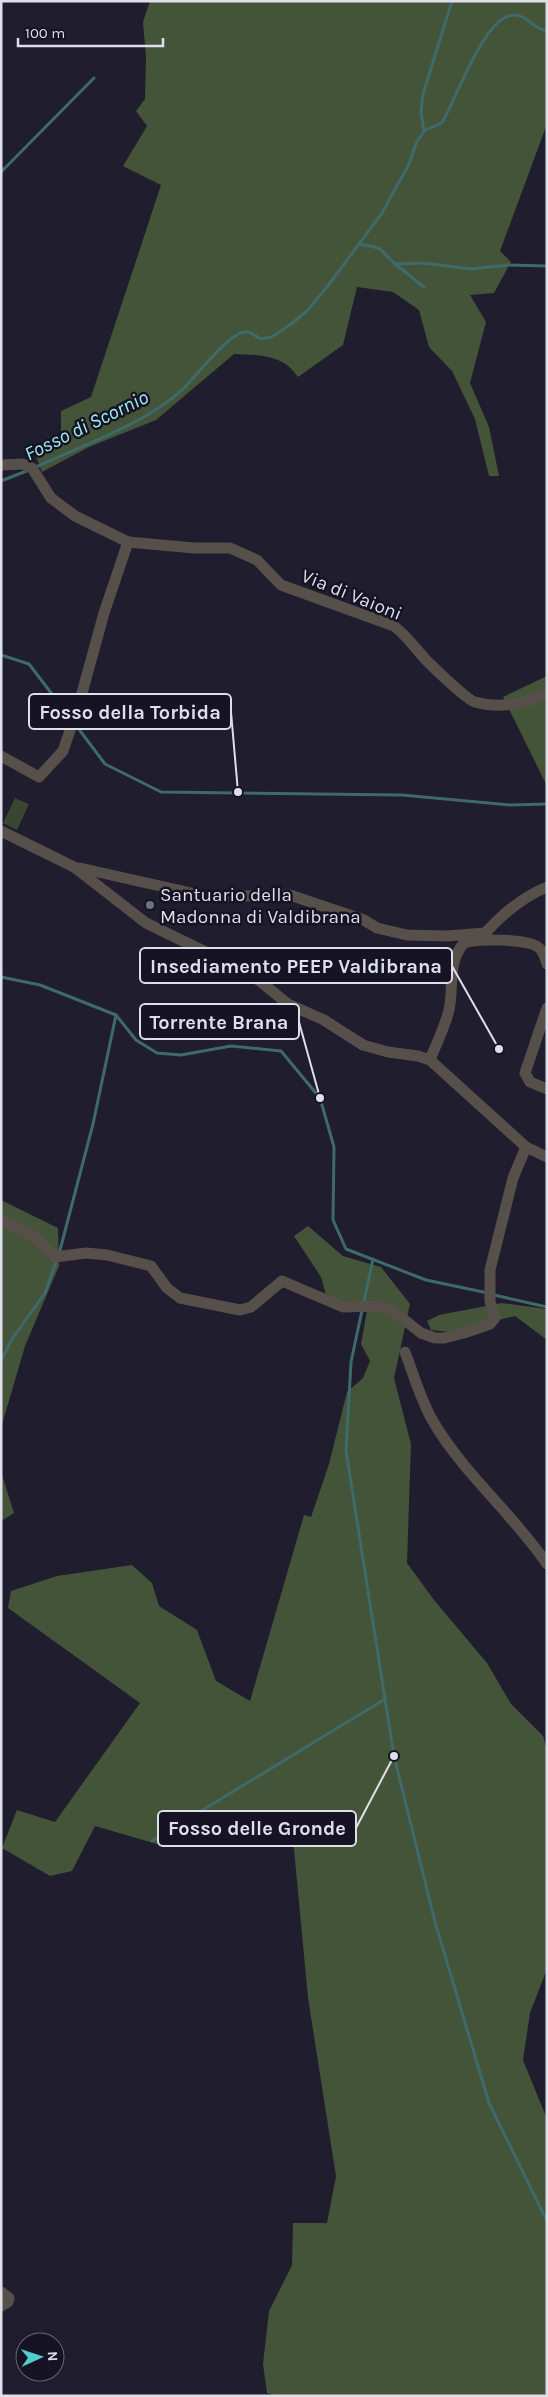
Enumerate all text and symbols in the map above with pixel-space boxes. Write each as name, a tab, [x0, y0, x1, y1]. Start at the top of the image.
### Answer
scale bar	[18, 15, 162, 47]
text: 100 m	[25, 24, 65, 42]
water label: Fosso di Scornio	[20, 385, 152, 465]
street label: Via di Vaioni	[298, 565, 405, 625]
callout: Fosso della Torbida	[29, 694, 231, 729]
text: Fosso della Torbida	[39, 701, 221, 724]
place label: Santuario della Madonna di Valdibrana	[160, 884, 361, 928]
marker: Santuario della Madonna di Valdibrana	[144, 899, 156, 911]
callout: Insediamento PEEP Valdibrana	[140, 948, 452, 983]
text: Insediamento PEEP Valdibrana	[150, 955, 442, 978]
callout: Torrente Brana	[140, 1004, 299, 1039]
text: Torrente Brana	[149, 1011, 289, 1034]
callout: Fosso delle Gronde	[158, 1811, 356, 1846]
text: Fosso delle Gronde	[168, 1817, 346, 1840]
north arrow	[15, 2332, 65, 2382]
text: N	[44, 2351, 61, 2362]

